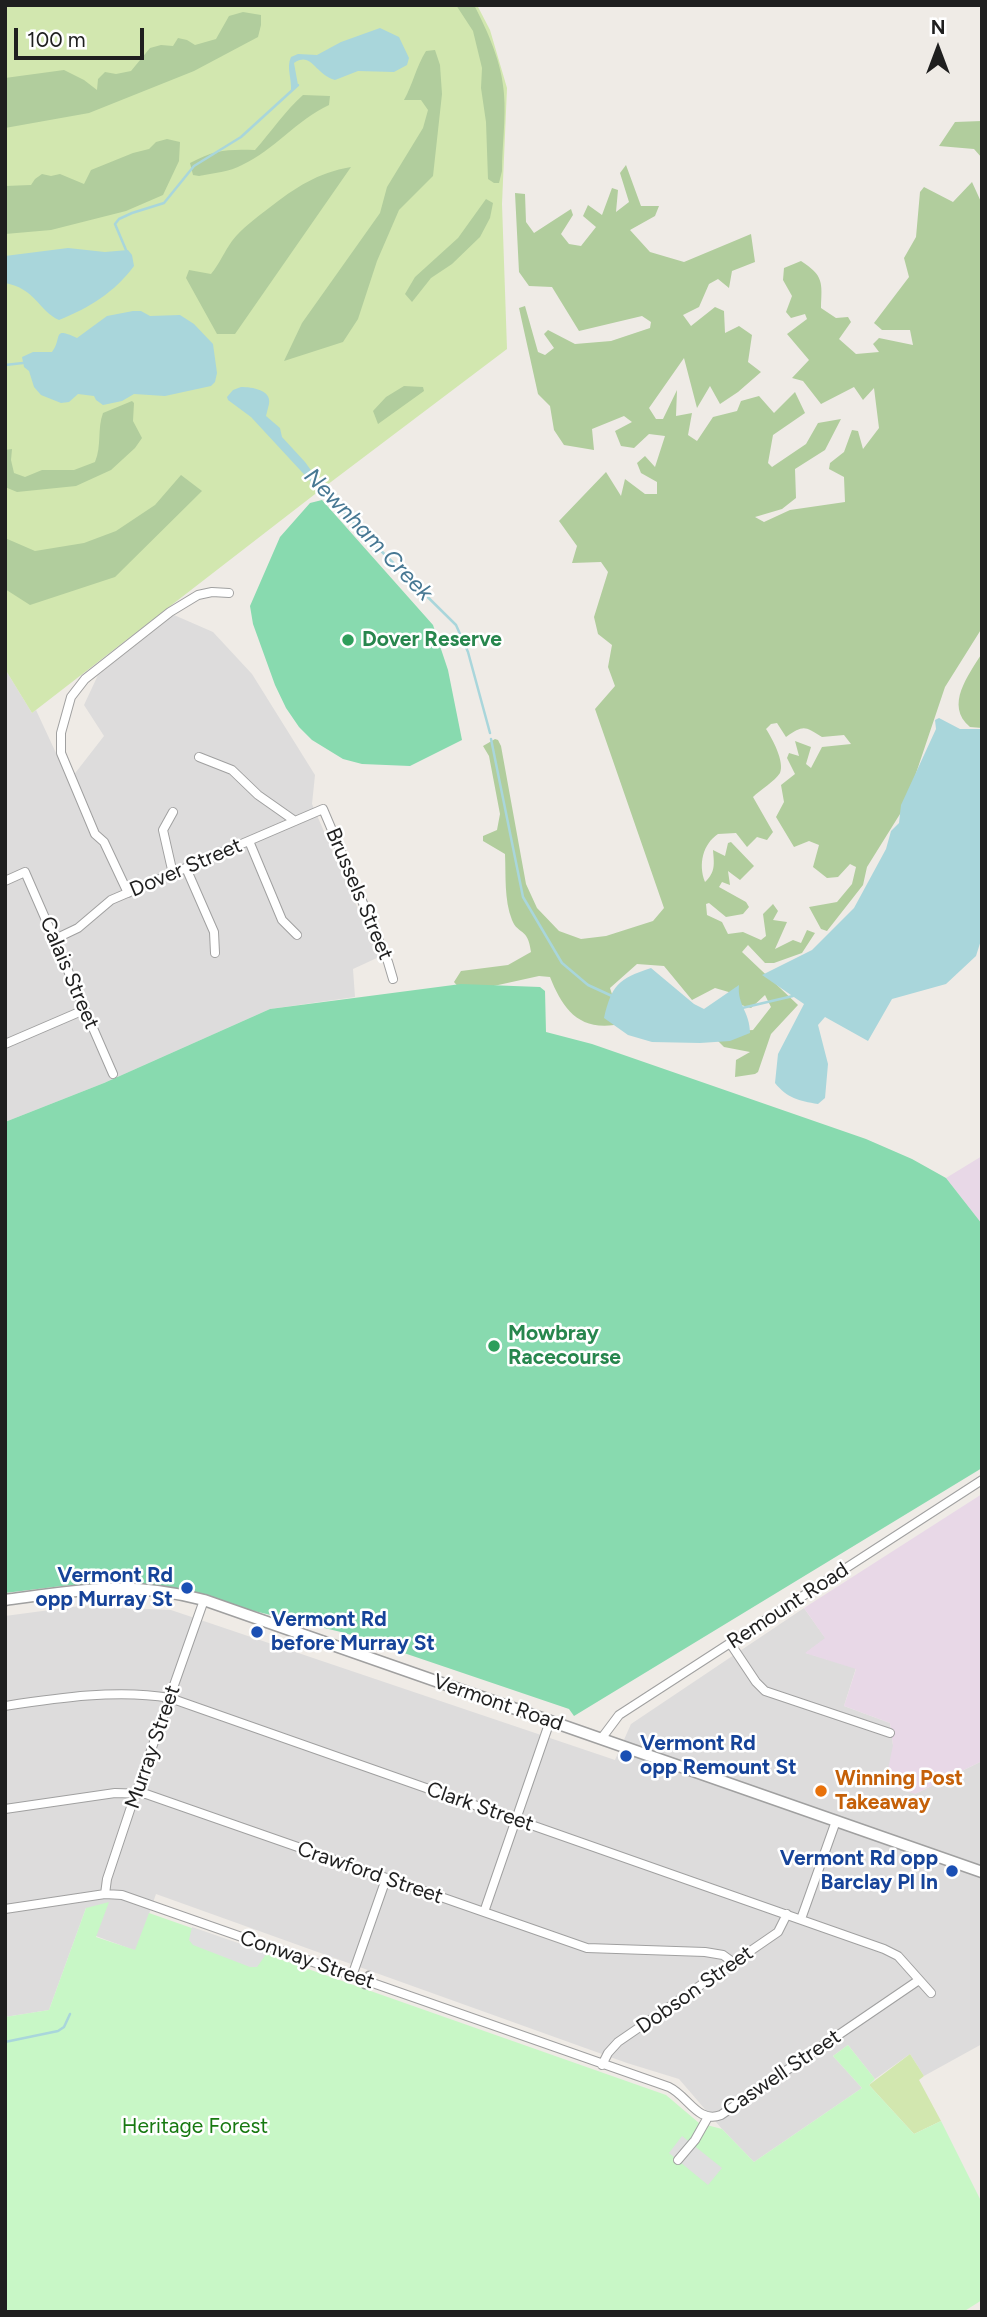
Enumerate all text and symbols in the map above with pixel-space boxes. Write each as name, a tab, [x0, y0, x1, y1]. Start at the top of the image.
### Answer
scale bar	[18, 14, 147, 58]
north arrow	[903, 14, 973, 84]
text: N	[931, 16, 945, 39]
text: 100 m	[27, 27, 86, 52]
water label: Newnham Creek	[298, 463, 438, 607]
place label: Dover Reserve	[362, 627, 502, 653]
marker: Dover Reserve	[340, 632, 356, 648]
street label: Brussels Street	[320, 824, 398, 964]
street label: Dover Street	[126, 833, 246, 903]
street label: Calais Street	[34, 913, 104, 1033]
place label: Mowbray Racecourse	[508, 1321, 621, 1371]
marker: Mowbray Racecourse	[486, 1338, 502, 1354]
street label: Remount Road	[723, 1557, 853, 1655]
place label: Vermont Rd opp Murray St	[36, 1563, 173, 1613]
marker: Vermont Rd opp Murray St	[179, 1580, 195, 1596]
place label: Vermont Rd before Murray St	[271, 1607, 435, 1657]
marker: Vermont Rd before Murray St	[249, 1624, 265, 1640]
street label: Vermont Road	[430, 1669, 566, 1737]
street label: Murray Street	[120, 1682, 186, 1812]
place label: Vermont Rd opp Remount St	[640, 1731, 797, 1781]
marker: Vermont Rd opp Remount St	[618, 1748, 634, 1764]
place label: Winning Post Takeaway	[835, 1766, 963, 1816]
street label: Clark Street	[423, 1777, 537, 1837]
marker: Winning Post Takeaway	[813, 1783, 829, 1799]
street label: Crawford Street	[294, 1836, 446, 1910]
place label: Vermont Rd opp Barclay Pl In	[780, 1846, 938, 1896]
marker: Vermont Rd opp Barclay Pl In	[944, 1863, 960, 1879]
street label: Conway Street	[236, 1925, 378, 1995]
street label: Dobson Street	[632, 1941, 758, 2039]
street label: Caswell Street	[718, 2024, 846, 2122]
park label: Heritage Forest	[122, 2114, 268, 2140]

